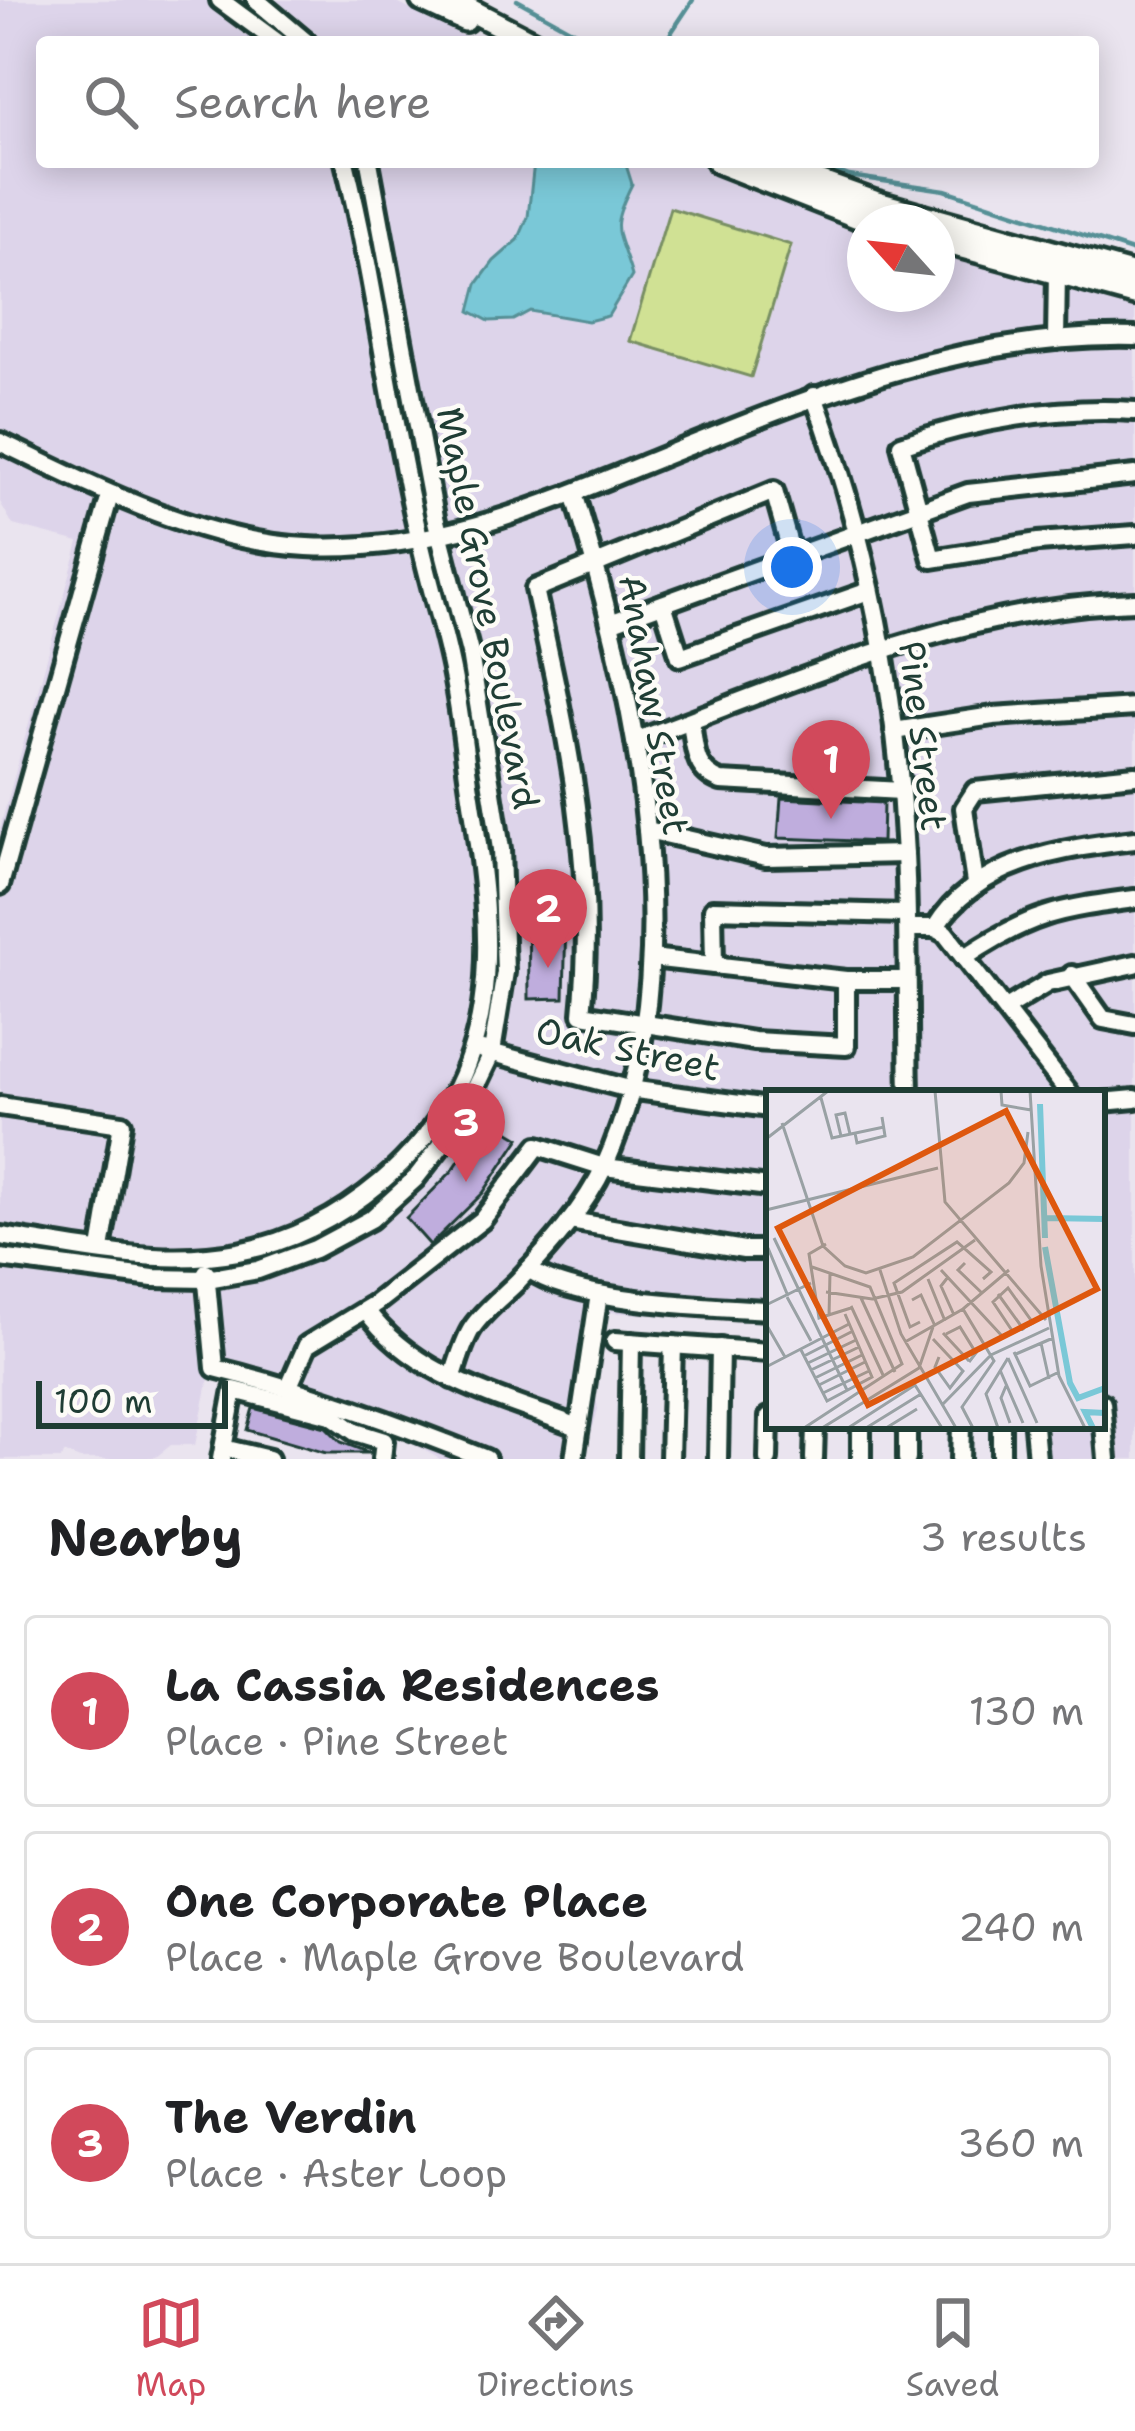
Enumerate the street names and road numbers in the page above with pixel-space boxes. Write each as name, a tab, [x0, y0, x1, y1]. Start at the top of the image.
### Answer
street label: Maple Grove Boulevard	[425, 403, 551, 813]
street label: Anahaw Street	[607, 571, 701, 839]
street label: Pine Street	[887, 638, 959, 834]
street label: Oak Street	[532, 1006, 724, 1092]

